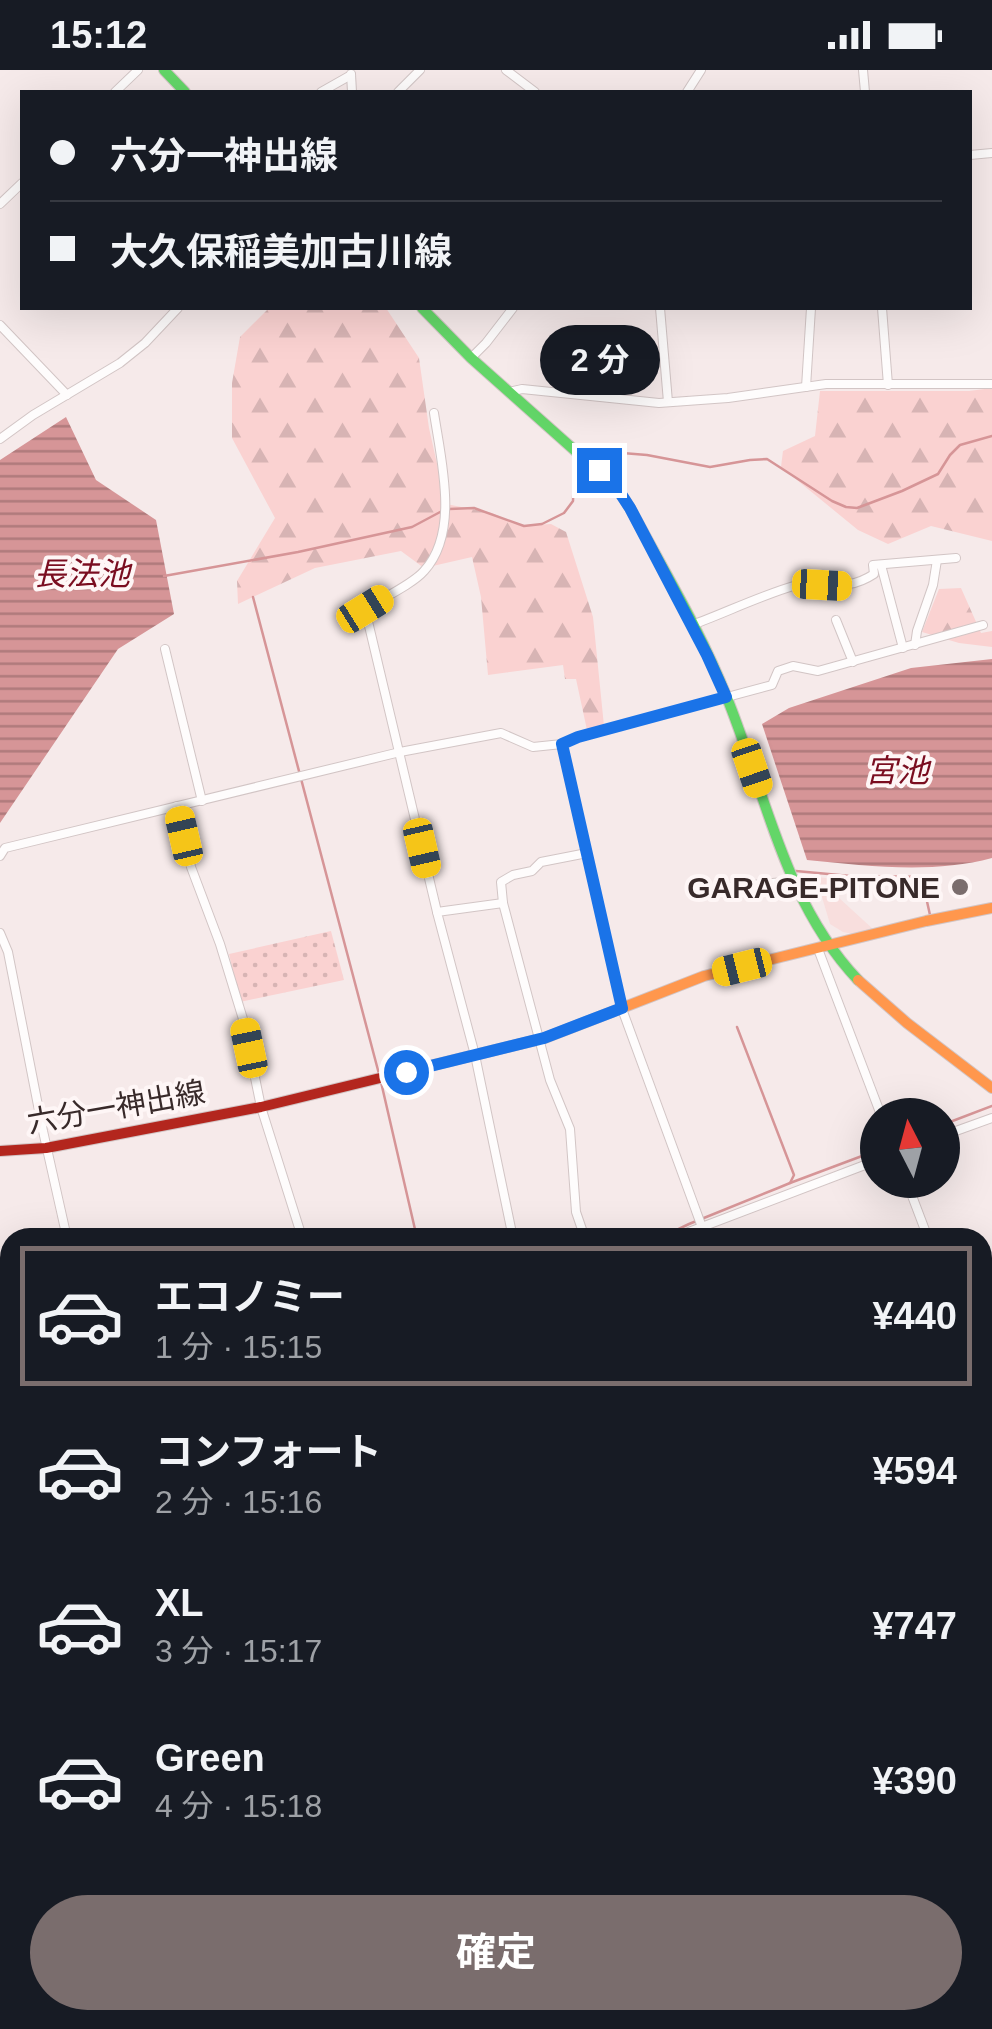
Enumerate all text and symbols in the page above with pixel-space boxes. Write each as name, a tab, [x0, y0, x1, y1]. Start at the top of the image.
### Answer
text: 15:12	[50, 14, 147, 56]
text: 六分一神出線	[110, 135, 338, 177]
text: 大久保稲美加古川線	[110, 231, 452, 273]
callout: 2 分	[539, 325, 659, 395]
text: 2 分	[571, 342, 629, 378]
route end	[577, 448, 622, 493]
water label: 長法池	[34, 556, 133, 592]
car	[791, 568, 853, 602]
car	[332, 580, 398, 638]
car	[728, 735, 776, 801]
water label: 宮池	[865, 753, 932, 789]
car	[163, 803, 205, 869]
car	[401, 815, 443, 881]
place label: GARAGE-PITONE	[687, 871, 940, 904]
marker: GARAGE-PITONE	[949, 876, 971, 898]
car	[709, 945, 775, 989]
car	[228, 1016, 270, 1080]
route start	[384, 1050, 429, 1095]
street label: 六分一神出線	[25, 1075, 207, 1139]
north arrow	[860, 1098, 960, 1198]
map controls	[860, 1098, 960, 1198]
icon: car	[35, 1271, 125, 1361]
text: エコノミー	[155, 1276, 345, 1318]
text: ¥440	[872, 1295, 957, 1337]
text: 1 分 · 15:15	[155, 1329, 322, 1365]
icon: car	[35, 1426, 125, 1516]
text: コンフォート	[155, 1431, 382, 1473]
text: ¥594	[872, 1450, 957, 1492]
text: 2 分 · 15:16	[155, 1484, 322, 1520]
icon: car	[35, 1581, 125, 1671]
text: XL	[155, 1582, 204, 1624]
text: ¥747	[872, 1605, 957, 1647]
text: 3 分 · 15:17	[155, 1633, 322, 1669]
icon: car	[35, 1736, 125, 1826]
text: Green	[155, 1737, 265, 1779]
text: ¥390	[872, 1760, 957, 1802]
text: 4 分 · 15:18	[155, 1788, 322, 1824]
button: 確定	[30, 1895, 962, 2010]

